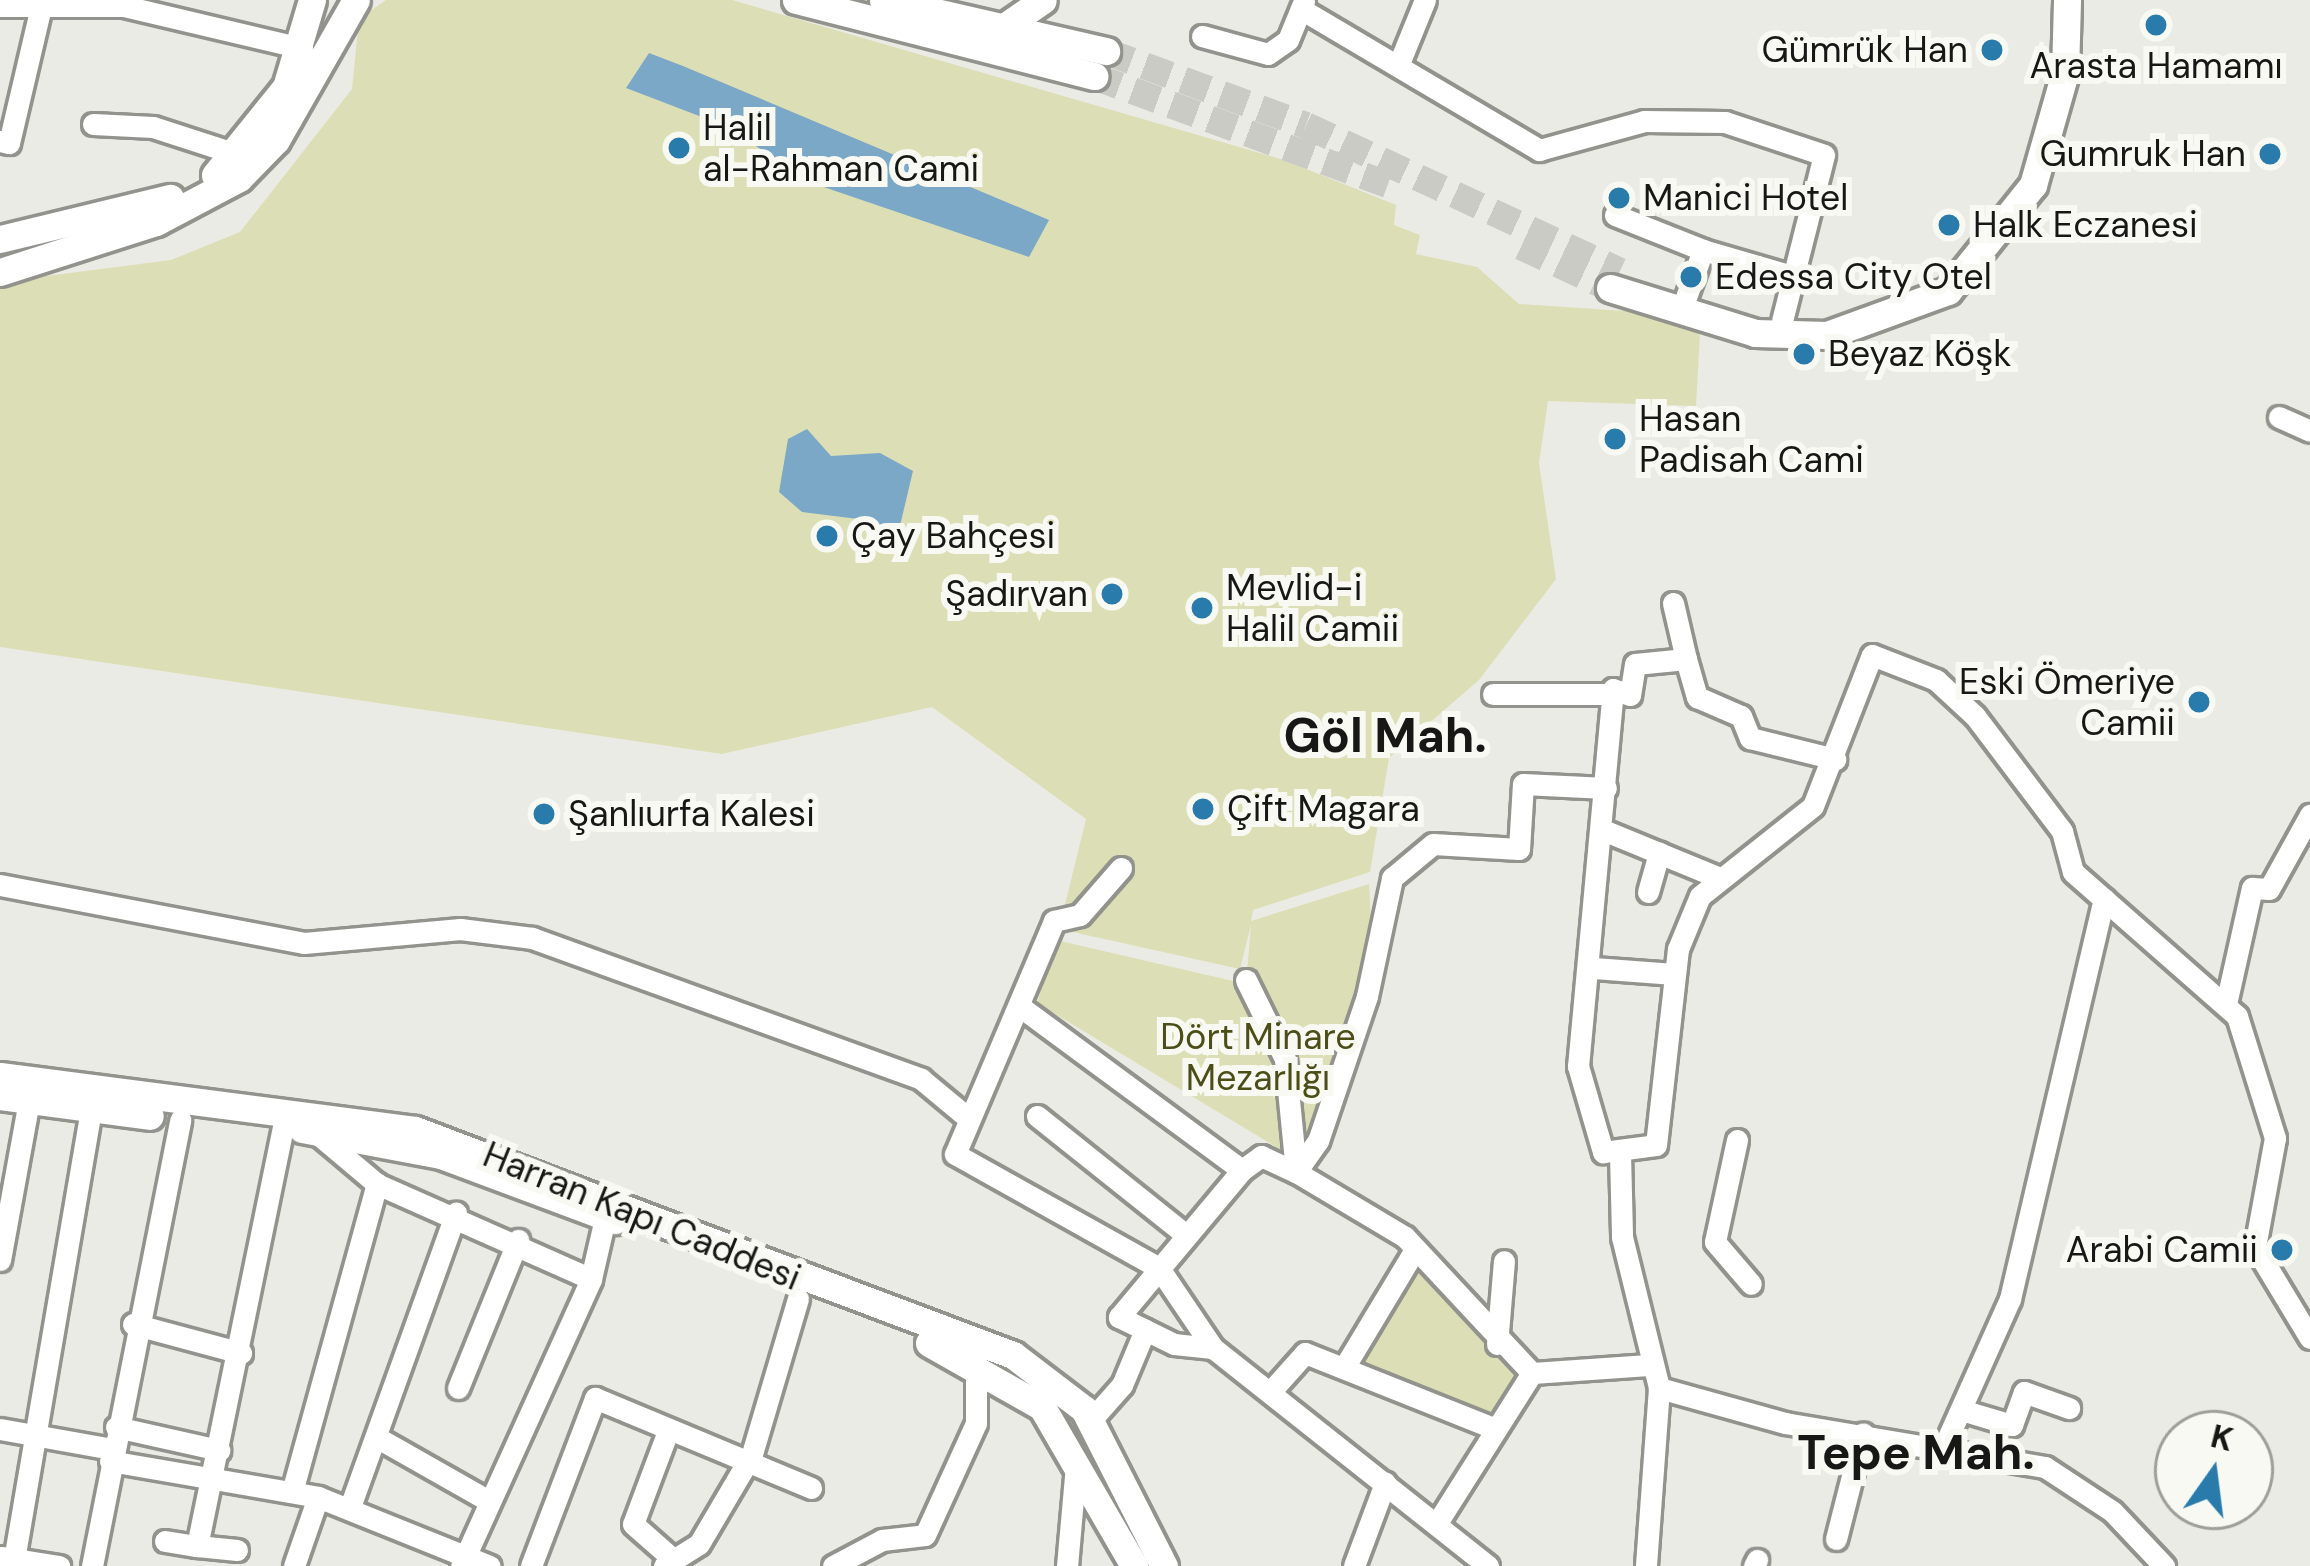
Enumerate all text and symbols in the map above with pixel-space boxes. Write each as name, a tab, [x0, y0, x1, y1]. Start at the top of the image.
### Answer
marker: Arasta Hamamı	[2143, 12, 2169, 38]
place label: Gümrük Han	[1762, 28, 1968, 72]
marker: Gümrük Han	[1979, 37, 2005, 63]
place label: Arasta Hamamı	[2029, 44, 2283, 88]
place label: Halil al-Rahman Cami	[703, 105, 979, 190]
place label: Gumruk Han	[2040, 132, 2246, 176]
marker: Halil al-Rahman Cami	[666, 135, 692, 161]
marker: Gumruk Han	[2257, 141, 2283, 167]
place label: Manici Hotel	[1643, 176, 1848, 220]
marker: Manici Hotel	[1606, 185, 1632, 211]
place label: Halk Eczanesi	[1973, 203, 2198, 247]
marker: Halk Eczanesi	[1936, 212, 1962, 238]
place label: Edessa City Otel	[1715, 255, 1992, 299]
marker: Edessa City Otel	[1678, 264, 1704, 290]
place label: Beyaz Köşk	[1828, 332, 2011, 376]
marker: Beyaz Köşk	[1791, 341, 1817, 367]
place label: Hasan Padisah Cami	[1639, 396, 1864, 481]
marker: Hasan Padisah Cami	[1602, 426, 1628, 452]
place label: Çay Bahçesi	[851, 514, 1055, 558]
marker: Çay Bahçesi	[814, 523, 840, 549]
place label: Mevlid-i Halil Camii	[1226, 565, 1399, 650]
place label: Şadırvan	[945, 572, 1088, 616]
marker: Şadırvan	[1099, 581, 1125, 607]
marker: Mevlid-i Halil Camii	[1189, 595, 1215, 621]
place label: Eski Ömeriye Camii	[1959, 659, 2175, 744]
marker: Eski Ömeriye Camii	[2186, 689, 2212, 715]
district label: Göl Mah.	[1283, 707, 1487, 765]
place label: Çift Magara	[1227, 787, 1420, 831]
place label: Şanlıurfa Kalesi	[568, 792, 815, 836]
marker: Çift Magara	[1190, 796, 1216, 822]
marker: Şanlıurfa Kalesi	[531, 801, 557, 827]
park label: Dört Minare Mezarlığı	[1160, 1014, 1356, 1099]
street label: Harran Kapı Caddesi	[477, 1133, 807, 1299]
place label: Arabi Camii	[2066, 1228, 2258, 1272]
marker: Arabi Camii	[2269, 1237, 2295, 1263]
north arrow	[2154, 1410, 2274, 1530]
text: K	[2206, 1414, 2238, 1461]
district label: Tepe Mah.	[1797, 1424, 2035, 1482]

